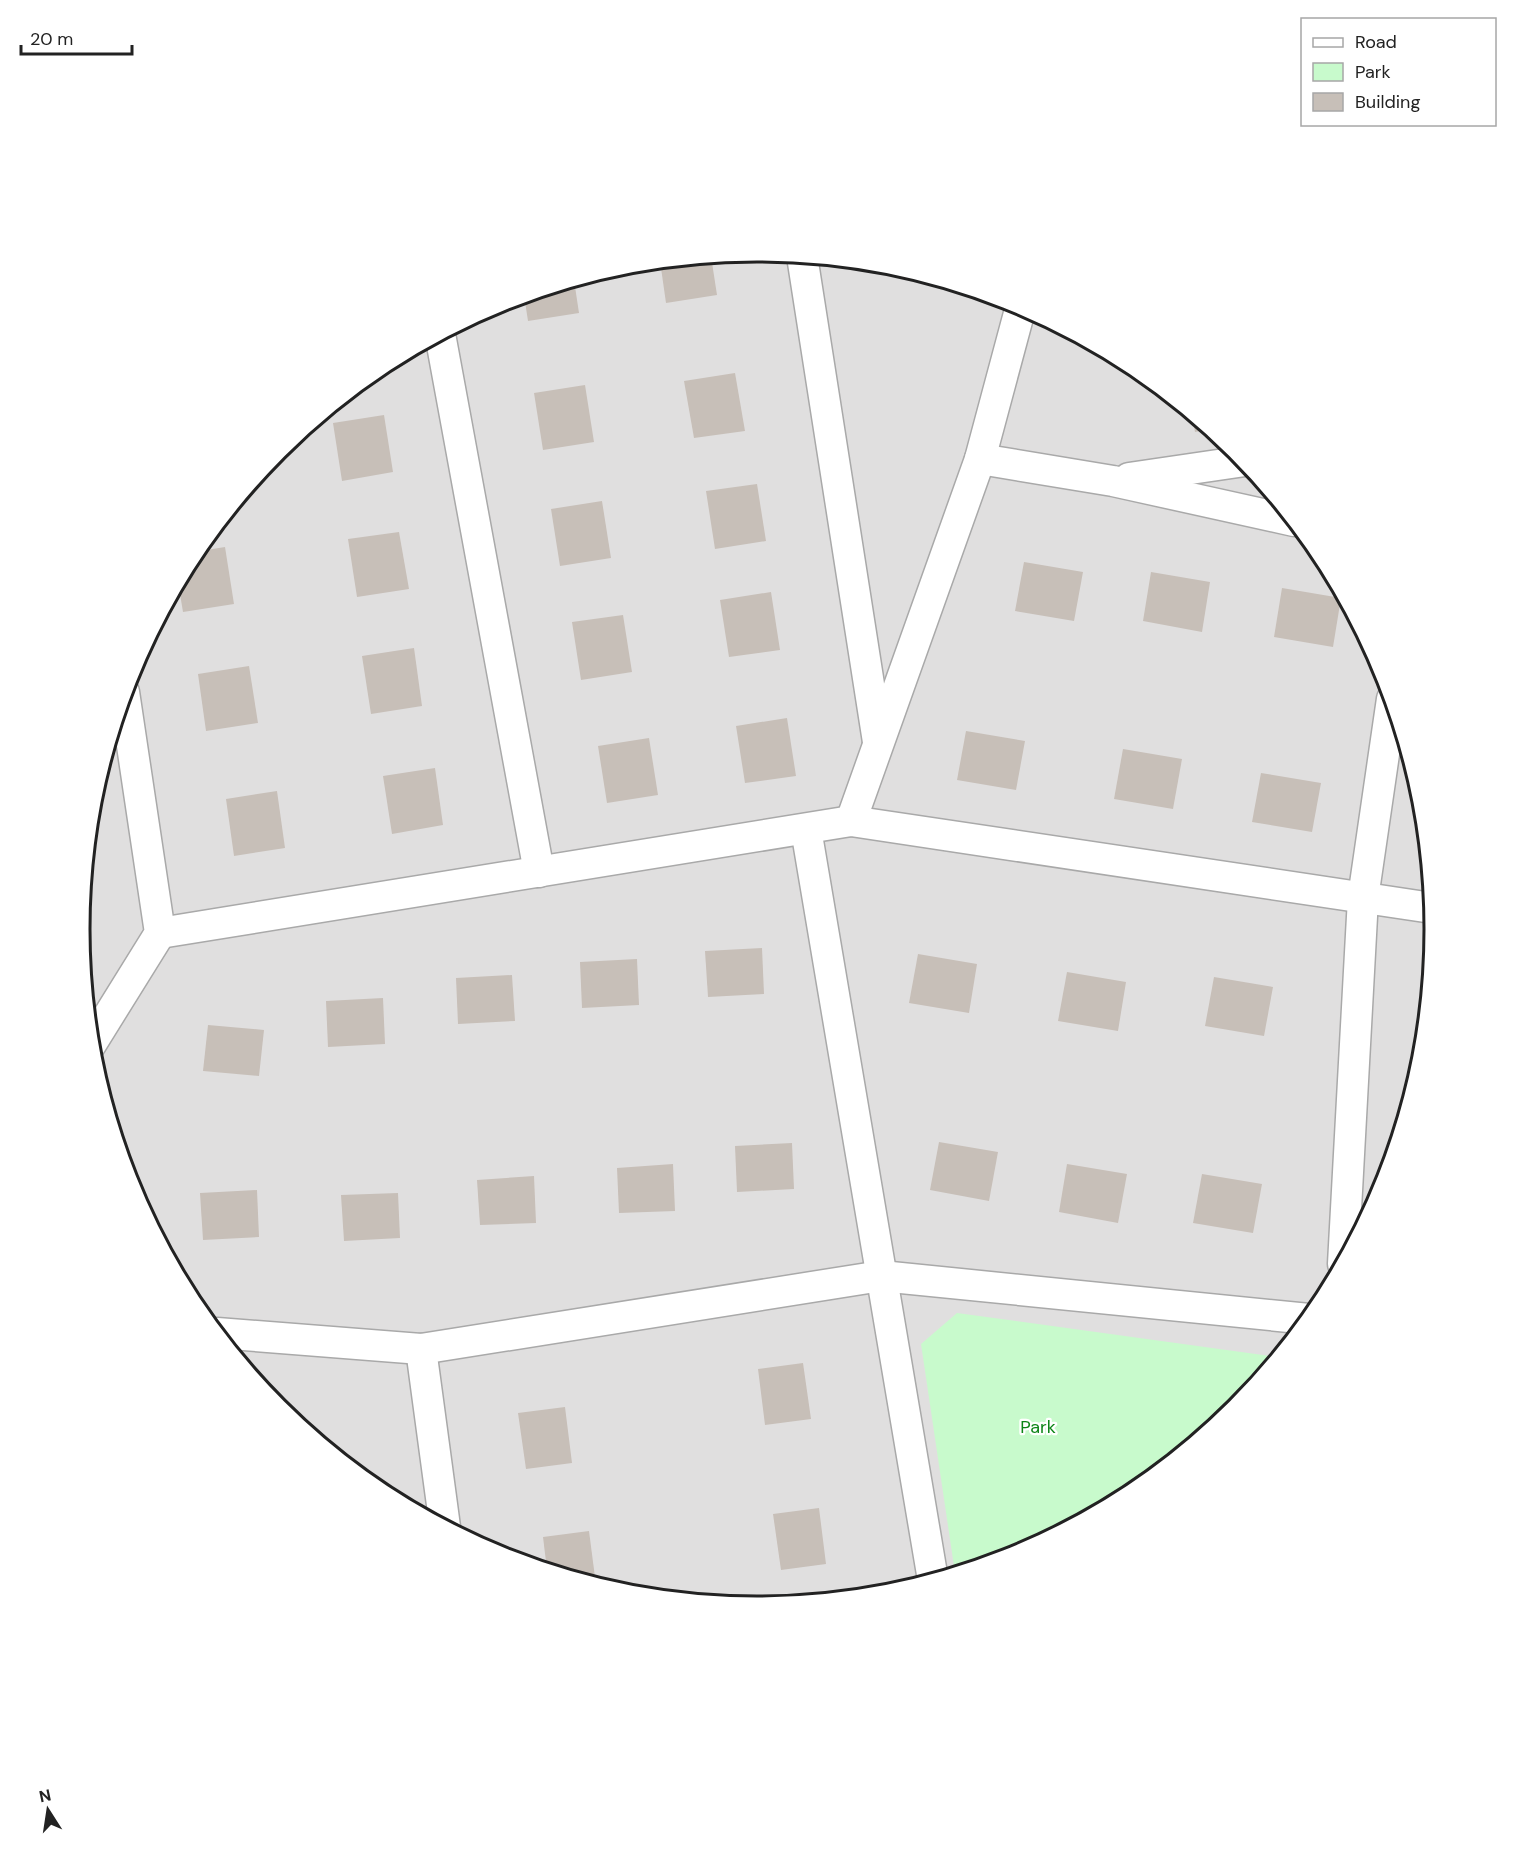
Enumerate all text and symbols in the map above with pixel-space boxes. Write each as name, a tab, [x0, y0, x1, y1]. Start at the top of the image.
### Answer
scale bar	[21, 18, 132, 56]
legend	[1301, 18, 1496, 126]
text: 20 m	[30, 27, 73, 51]
text: Road	[1355, 30, 1397, 54]
text: Park	[1355, 60, 1391, 84]
text: Building	[1355, 90, 1420, 114]
park label: Park	[1020, 1415, 1056, 1439]
north arrow	[18, 1780, 78, 1840]
text: N	[37, 1784, 53, 1807]

